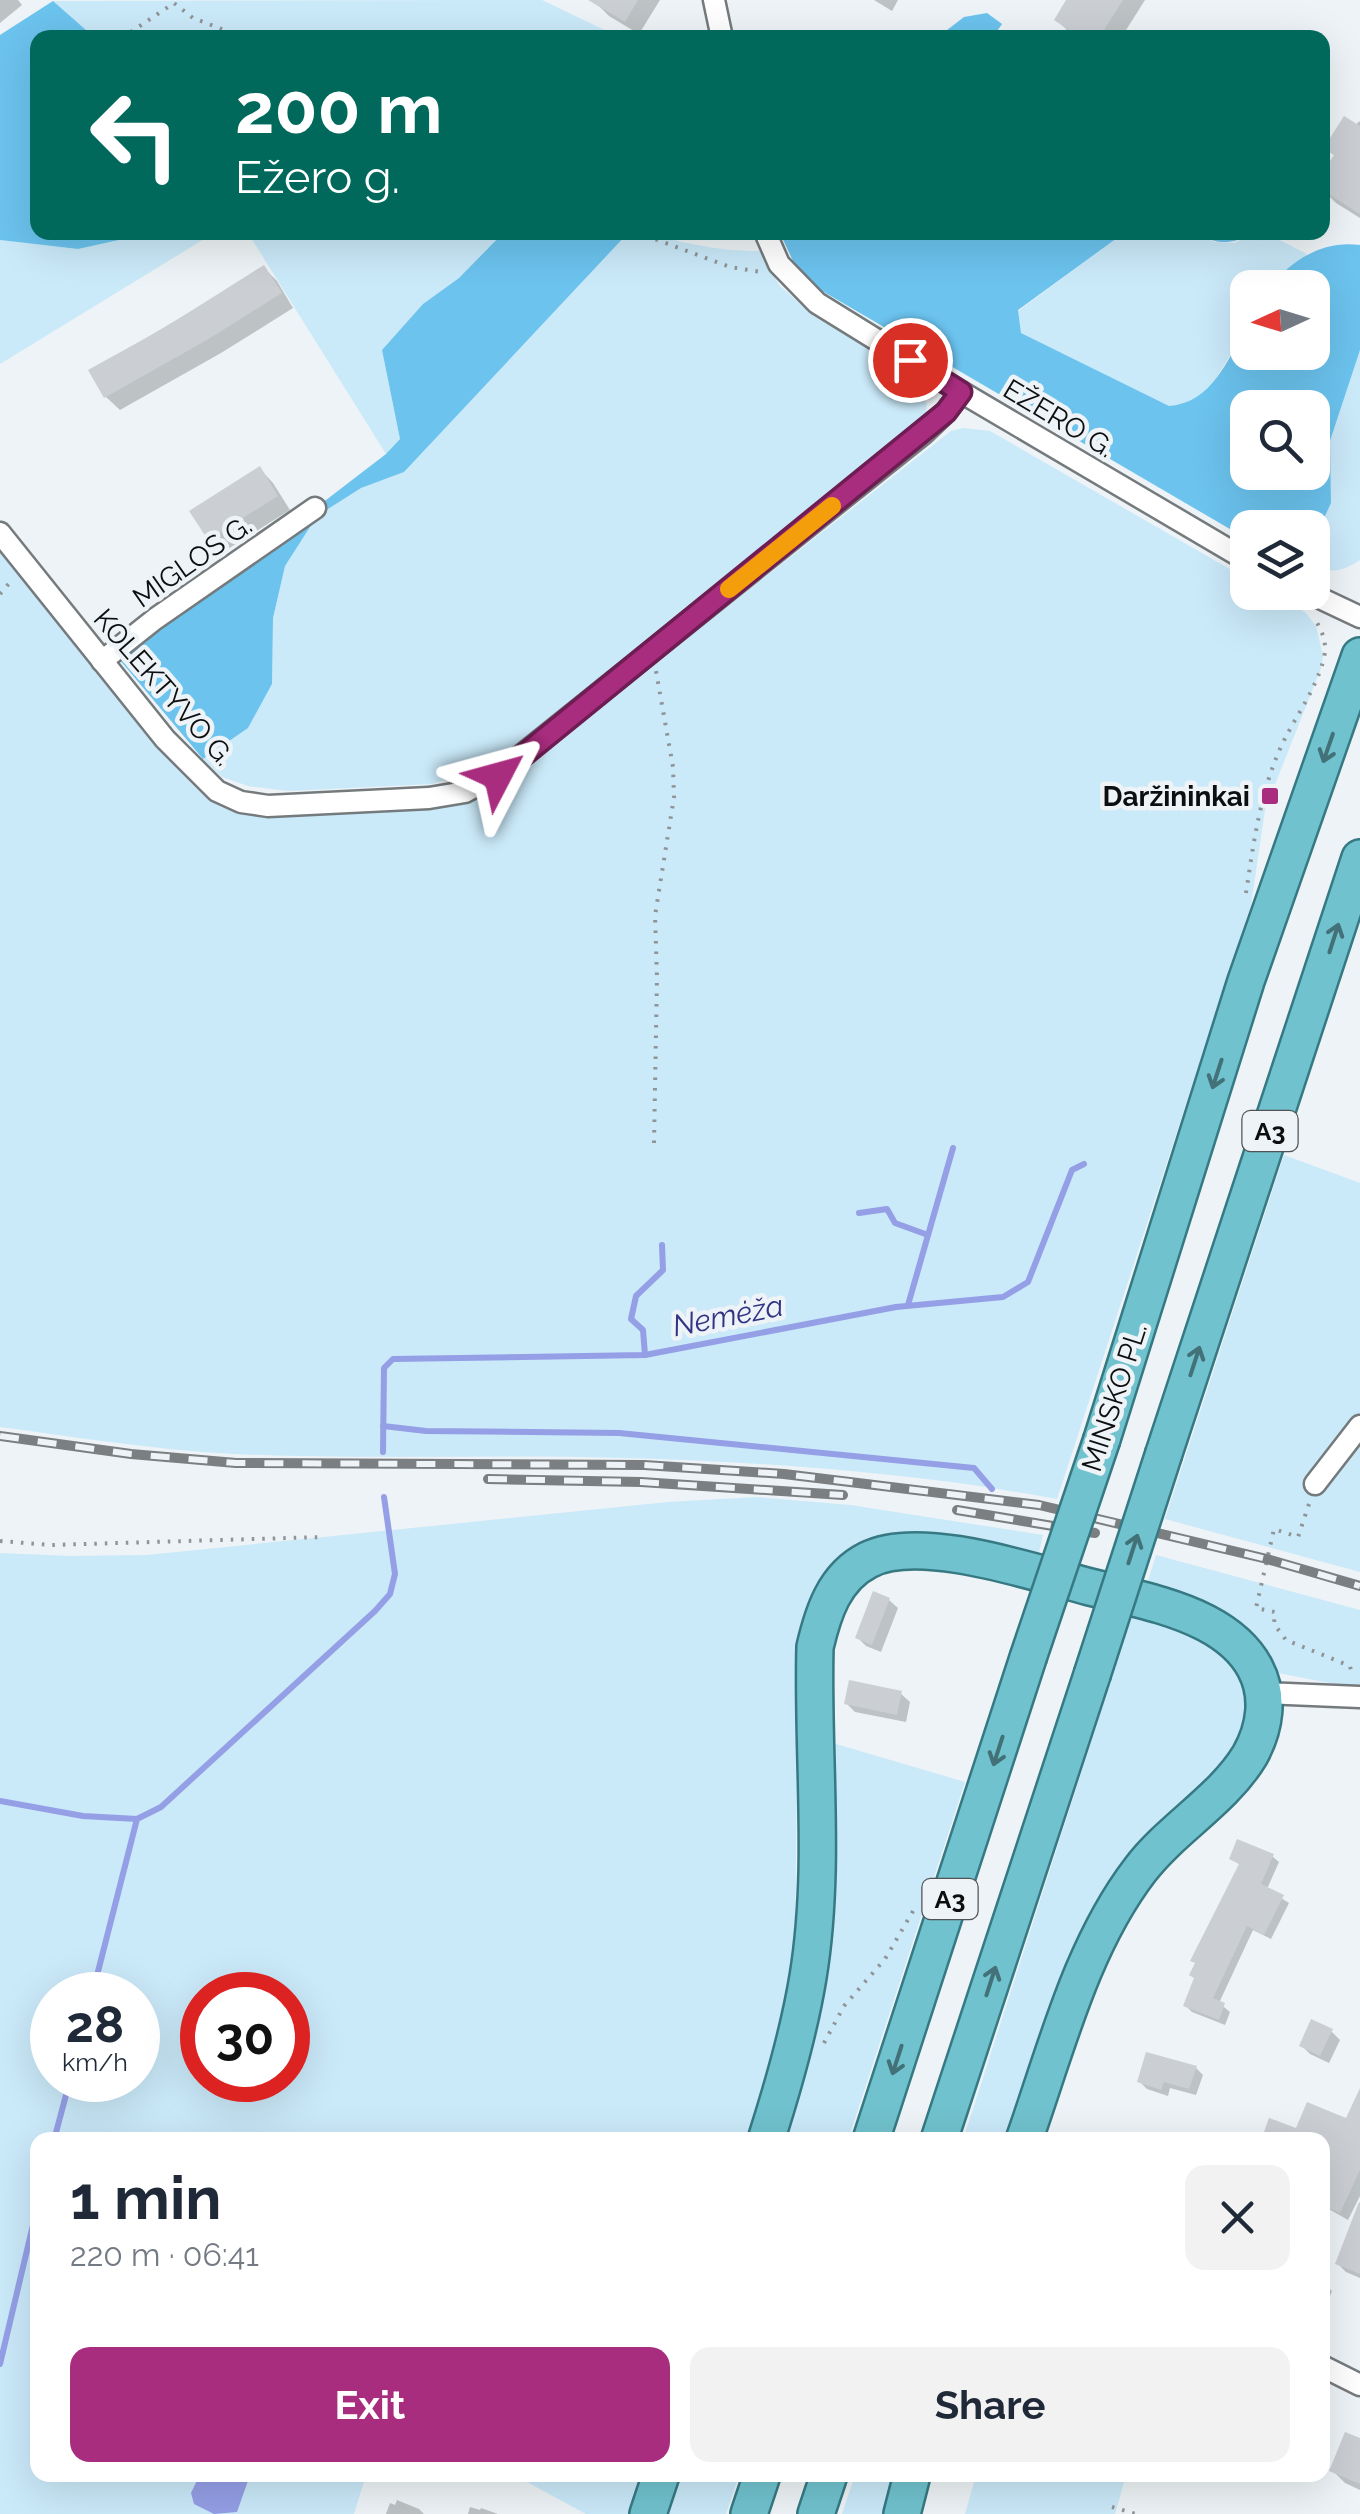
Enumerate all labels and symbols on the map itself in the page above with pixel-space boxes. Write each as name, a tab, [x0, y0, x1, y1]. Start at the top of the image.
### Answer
north arrow	[1230, 270, 1330, 370]
pin	[868, 318, 953, 403]
street label: EŽERO G.	[997, 372, 1120, 464]
street label: MIGLOS G.	[126, 508, 258, 614]
street label: KOLEKTYVO G.	[87, 602, 240, 772]
position arrow	[446, 724, 550, 828]
one-way arrow	[1318, 731, 1336, 762]
place label: Daržininkai	[1103, 780, 1250, 813]
marker: Daržininkai	[1259, 785, 1281, 807]
one-way arrow	[1326, 922, 1344, 954]
one-way arrow	[1207, 1058, 1225, 1089]
road number: A3	[1242, 1111, 1298, 1151]
water label: Nemėža	[670, 1288, 786, 1343]
street label: MINSKO PL.	[1075, 1319, 1154, 1476]
one-way arrow	[1187, 1345, 1205, 1377]
one-way arrow	[1125, 1534, 1143, 1566]
one-way arrow	[988, 1735, 1006, 1766]
road number: A3	[922, 1879, 978, 1919]
one-way arrow	[984, 1966, 1002, 1997]
speed limit sign: 30	[180, 1972, 310, 2102]
one-way arrow	[887, 2044, 905, 2075]

